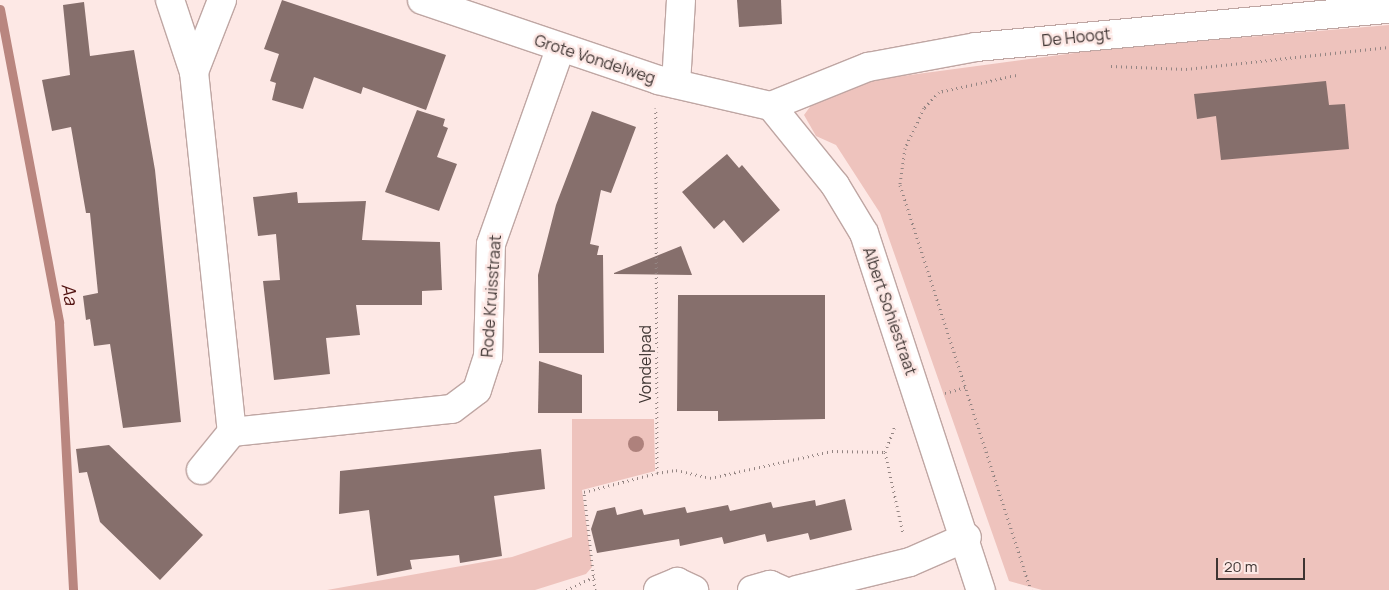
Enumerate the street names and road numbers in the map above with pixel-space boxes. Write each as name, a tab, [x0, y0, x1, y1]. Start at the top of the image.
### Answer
street label: De Hoogt	[1041, 24, 1111, 50]
street label: Grote Vondelweg	[532, 30, 658, 88]
street label: Rode Kruisstraat	[477, 234, 505, 358]
street label: Albert Sohiestraat	[859, 244, 921, 378]
street label: Vondelpad	[635, 325, 655, 403]

